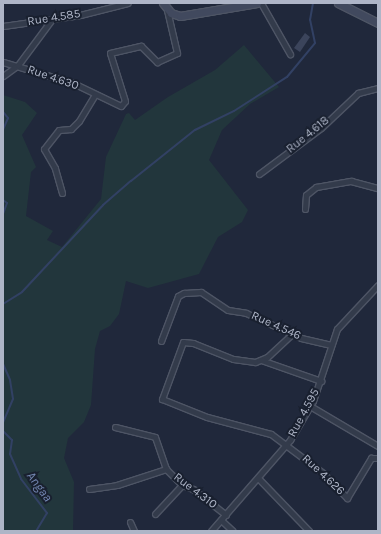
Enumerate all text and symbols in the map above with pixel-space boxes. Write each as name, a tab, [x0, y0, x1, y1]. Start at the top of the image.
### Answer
street label: Rue 4.585	[27, 7, 81, 29]
street label: Rue 4.630	[25, 62, 81, 94]
street label: Rue 4.618	[284, 113, 332, 157]
street label: Rue 4.546	[249, 309, 303, 343]
street label: Rue 4.595	[285, 386, 323, 440]
street label: Rue 4.626	[299, 452, 347, 498]
water label: Angaa	[23, 469, 55, 505]
street label: Rue 4.310	[170, 470, 220, 512]

